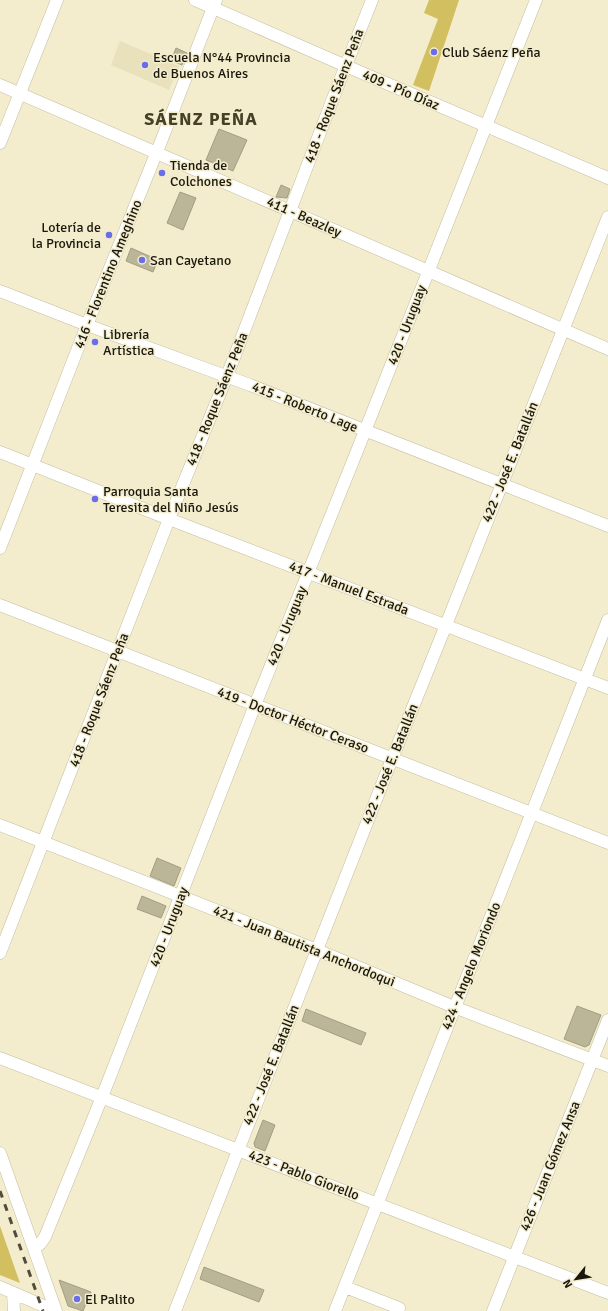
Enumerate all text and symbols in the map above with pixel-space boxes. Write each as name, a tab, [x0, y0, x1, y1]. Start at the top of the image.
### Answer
street label: 418 - Roque Sáenz Peña	[301, 26, 367, 166]
place label: Club Sáenz Peña	[442, 44, 541, 61]
marker: Club Sáenz Peña	[429, 47, 439, 57]
place label: Escuela N°44 Provincia de Buenos Aires	[153, 49, 291, 82]
marker: Escuela N°44 Provincia de Buenos Aires	[140, 60, 150, 70]
street label: 409 - Pío Díaz	[360, 66, 442, 114]
district label: SÁENZ PEÑA	[144, 108, 258, 130]
place label: Tienda de Colchones	[170, 157, 232, 190]
marker: Tienda de Colchones	[157, 168, 167, 178]
street label: 411 - Beazley	[264, 193, 344, 241]
street label: 416 - Florentino Ameghino	[70, 197, 146, 351]
place label: Lotería de la Provincia	[32, 219, 101, 252]
marker: Lotería de la Provincia	[104, 230, 114, 240]
place label: San Cayetano	[150, 252, 231, 269]
marker: San Cayetano	[137, 255, 147, 265]
street label: 420 - Uruguay	[384, 282, 430, 367]
place label: Librería Artística	[103, 326, 154, 359]
street label: 418 - Roque Sáenz Peña	[182, 330, 252, 468]
marker: Librería Artística	[90, 337, 100, 347]
street label: 415 - Roberto Lage	[250, 378, 360, 436]
street label: 422 - José E. Batallán	[478, 399, 542, 525]
place label: Parroquia Santa Teresita del Niño Jesús	[103, 483, 239, 516]
marker: Parroquia Santa Teresita del Niño Jesús	[90, 494, 100, 504]
street label: 417 - Manuel Estrada	[287, 557, 411, 619]
street label: 420 - Uruguay	[263, 583, 311, 668]
street label: 418 - Roque Sáenz Peña	[66, 630, 132, 770]
street label: 419 - Doctor Héctor Ceraso	[215, 683, 371, 757]
street label: 422 - José E. Batallán	[358, 701, 422, 827]
street label: 420 - Uruguay	[146, 884, 192, 969]
street label: 424 - Angelo Moriondo	[438, 900, 504, 1032]
street label: 421 - Juan Bautista Anchordoqui	[210, 902, 398, 990]
street label: 422 - José E. Batallán	[239, 1002, 303, 1128]
street label: 426 - Juan Gómez Ansa	[516, 1099, 584, 1233]
street label: 423 - Pablo Giorello	[246, 1146, 362, 1204]
north arrow	[556, 1259, 596, 1299]
text: N	[560, 1277, 575, 1290]
place label: El Palito	[85, 1291, 135, 1308]
marker: El Palito	[72, 1294, 82, 1304]

